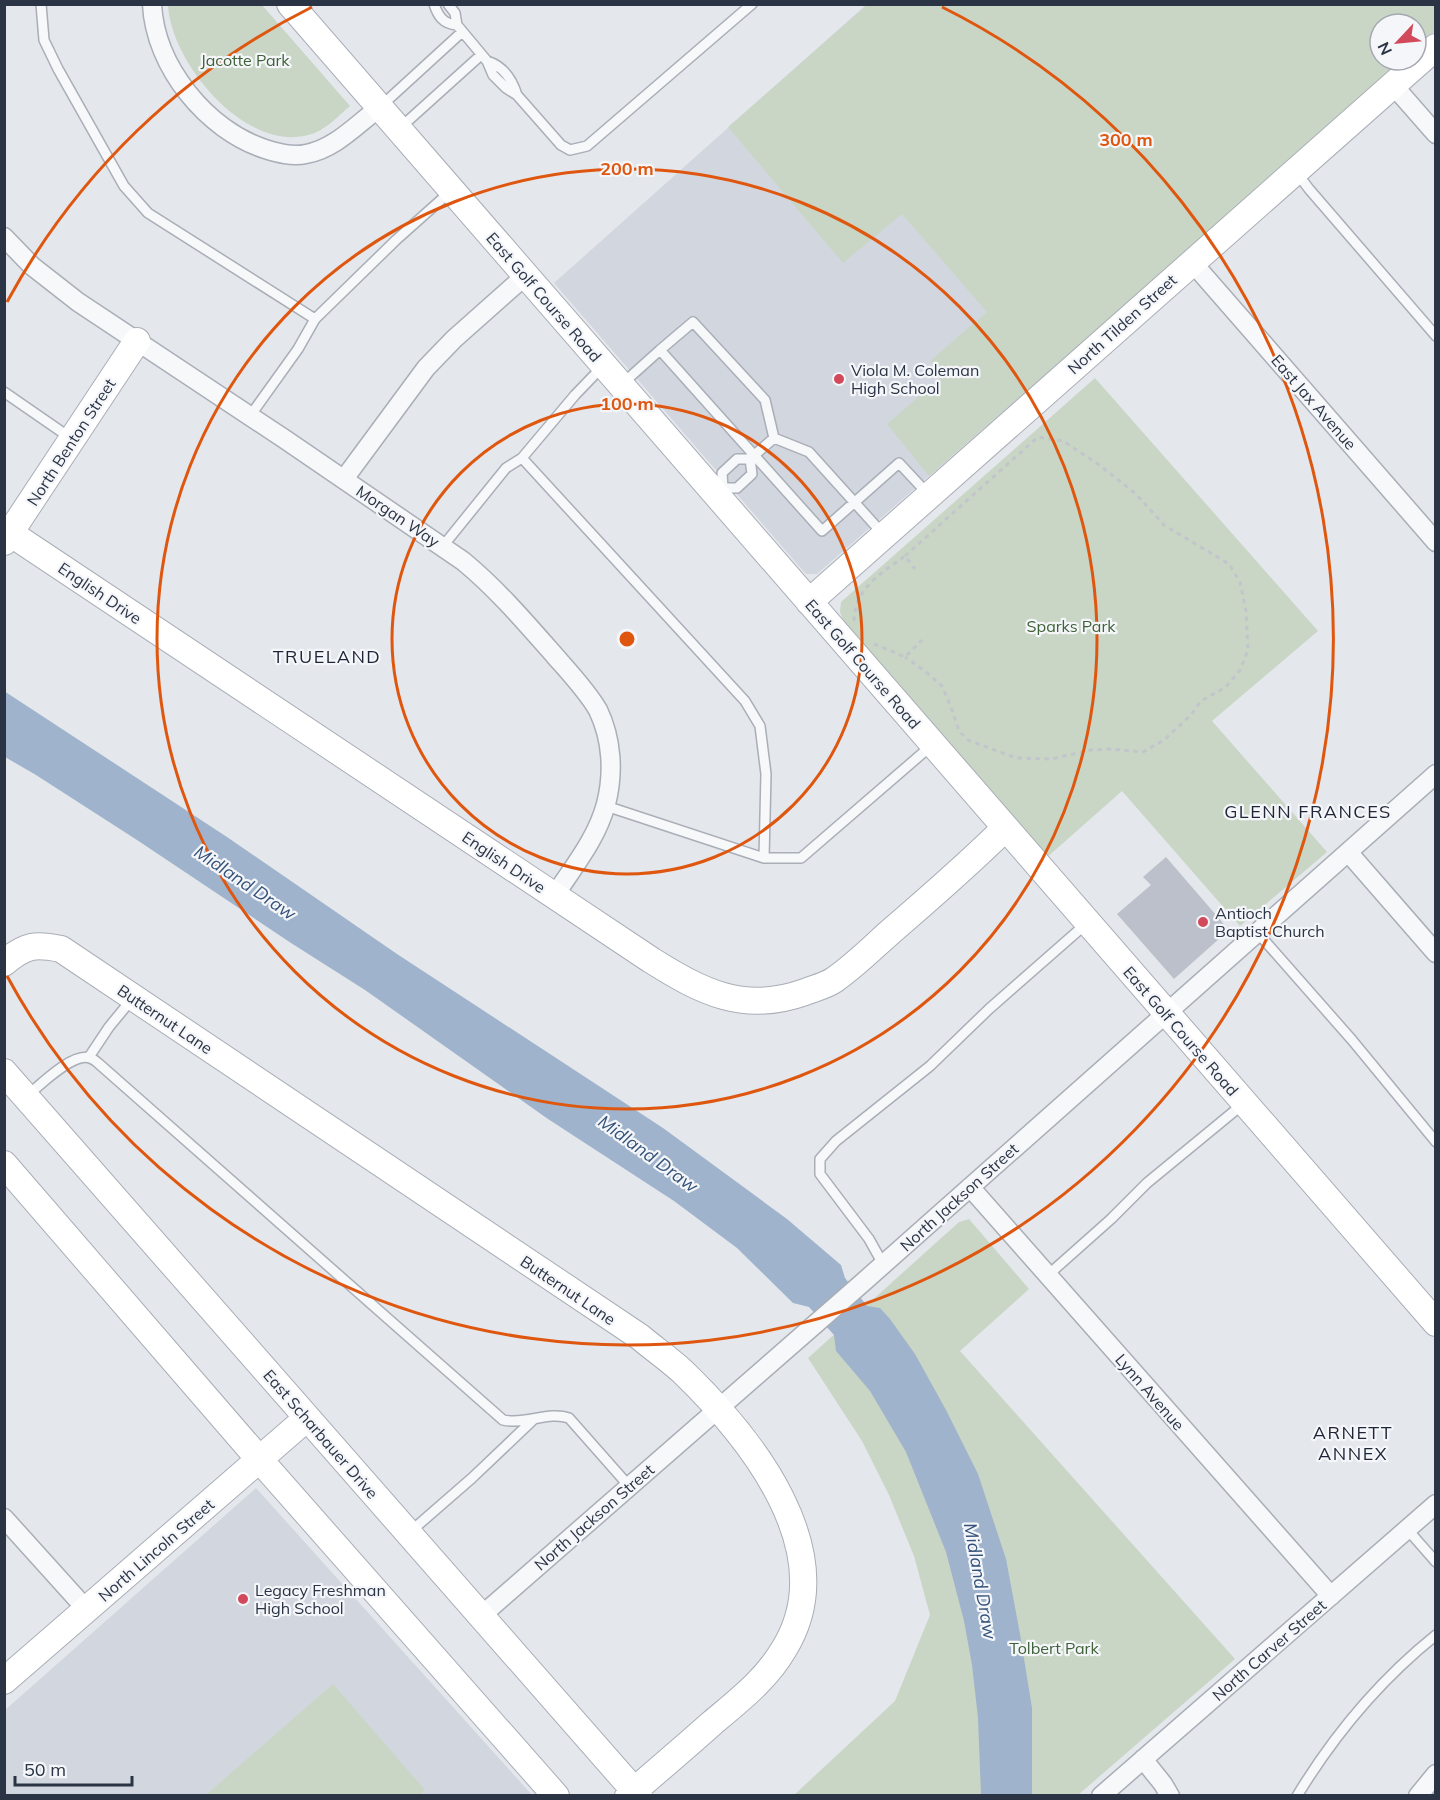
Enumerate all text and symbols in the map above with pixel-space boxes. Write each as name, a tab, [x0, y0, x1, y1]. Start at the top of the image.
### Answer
north arrow	[1368, 12, 1428, 72]
text: N	[1373, 39, 1396, 58]
park label: Jacotte Park	[200, 50, 290, 70]
text: 300 m	[1099, 128, 1153, 151]
text: 200 m	[600, 157, 654, 180]
street label: East Golf Course Road	[482, 228, 606, 366]
street label: North Tilden Street	[1063, 270, 1181, 378]
street label: East Jax Avenue	[1267, 350, 1361, 454]
place label: Viola M. Coleman High School	[851, 360, 979, 398]
marker: Viola M. Coleman High School	[832, 372, 846, 386]
street label: North Benton Street	[22, 374, 120, 509]
text: 100 m	[600, 392, 654, 415]
street label: Morgan Way	[353, 481, 444, 551]
street label: English Drive	[55, 558, 145, 628]
street label: East Golf Course Road	[801, 595, 925, 733]
park label: Sparks Park	[1027, 616, 1116, 636]
centre of rings	[617, 629, 637, 649]
district label: TRUELAND	[273, 645, 381, 668]
district label: GLENN FRANCES	[1224, 800, 1392, 823]
street label: English Drive	[459, 827, 549, 897]
water label: Midland Draw	[190, 840, 301, 925]
place label: Antioch Baptist Church	[1215, 903, 1325, 941]
marker: Antioch Baptist Church	[1196, 915, 1210, 929]
street label: East Golf Course Road	[1119, 962, 1243, 1100]
street label: Butternut Lane	[114, 980, 216, 1058]
water label: Midland Draw	[594, 1110, 703, 1198]
street label: North Jackson Street	[896, 1138, 1023, 1255]
street label: Butternut Lane	[517, 1251, 619, 1329]
street label: Lynn Avenue	[1111, 1350, 1189, 1434]
street label: East Scharbauer Drive	[259, 1365, 383, 1503]
district label: ARNETT ANNEX	[1313, 1421, 1393, 1465]
street label: North Jackson Street	[530, 1459, 658, 1574]
street label: North Lincoln Street	[94, 1494, 218, 1606]
water label: Midland Draw	[959, 1521, 1002, 1641]
place label: Legacy Freshman High School	[255, 1580, 386, 1618]
marker: Legacy Freshman High School	[236, 1592, 250, 1606]
street label: North Carver Street	[1208, 1595, 1330, 1705]
park label: Tolbert Park	[1009, 1638, 1099, 1658]
scale bar	[15, 1749, 132, 1787]
text: 50 m	[24, 1758, 66, 1781]

